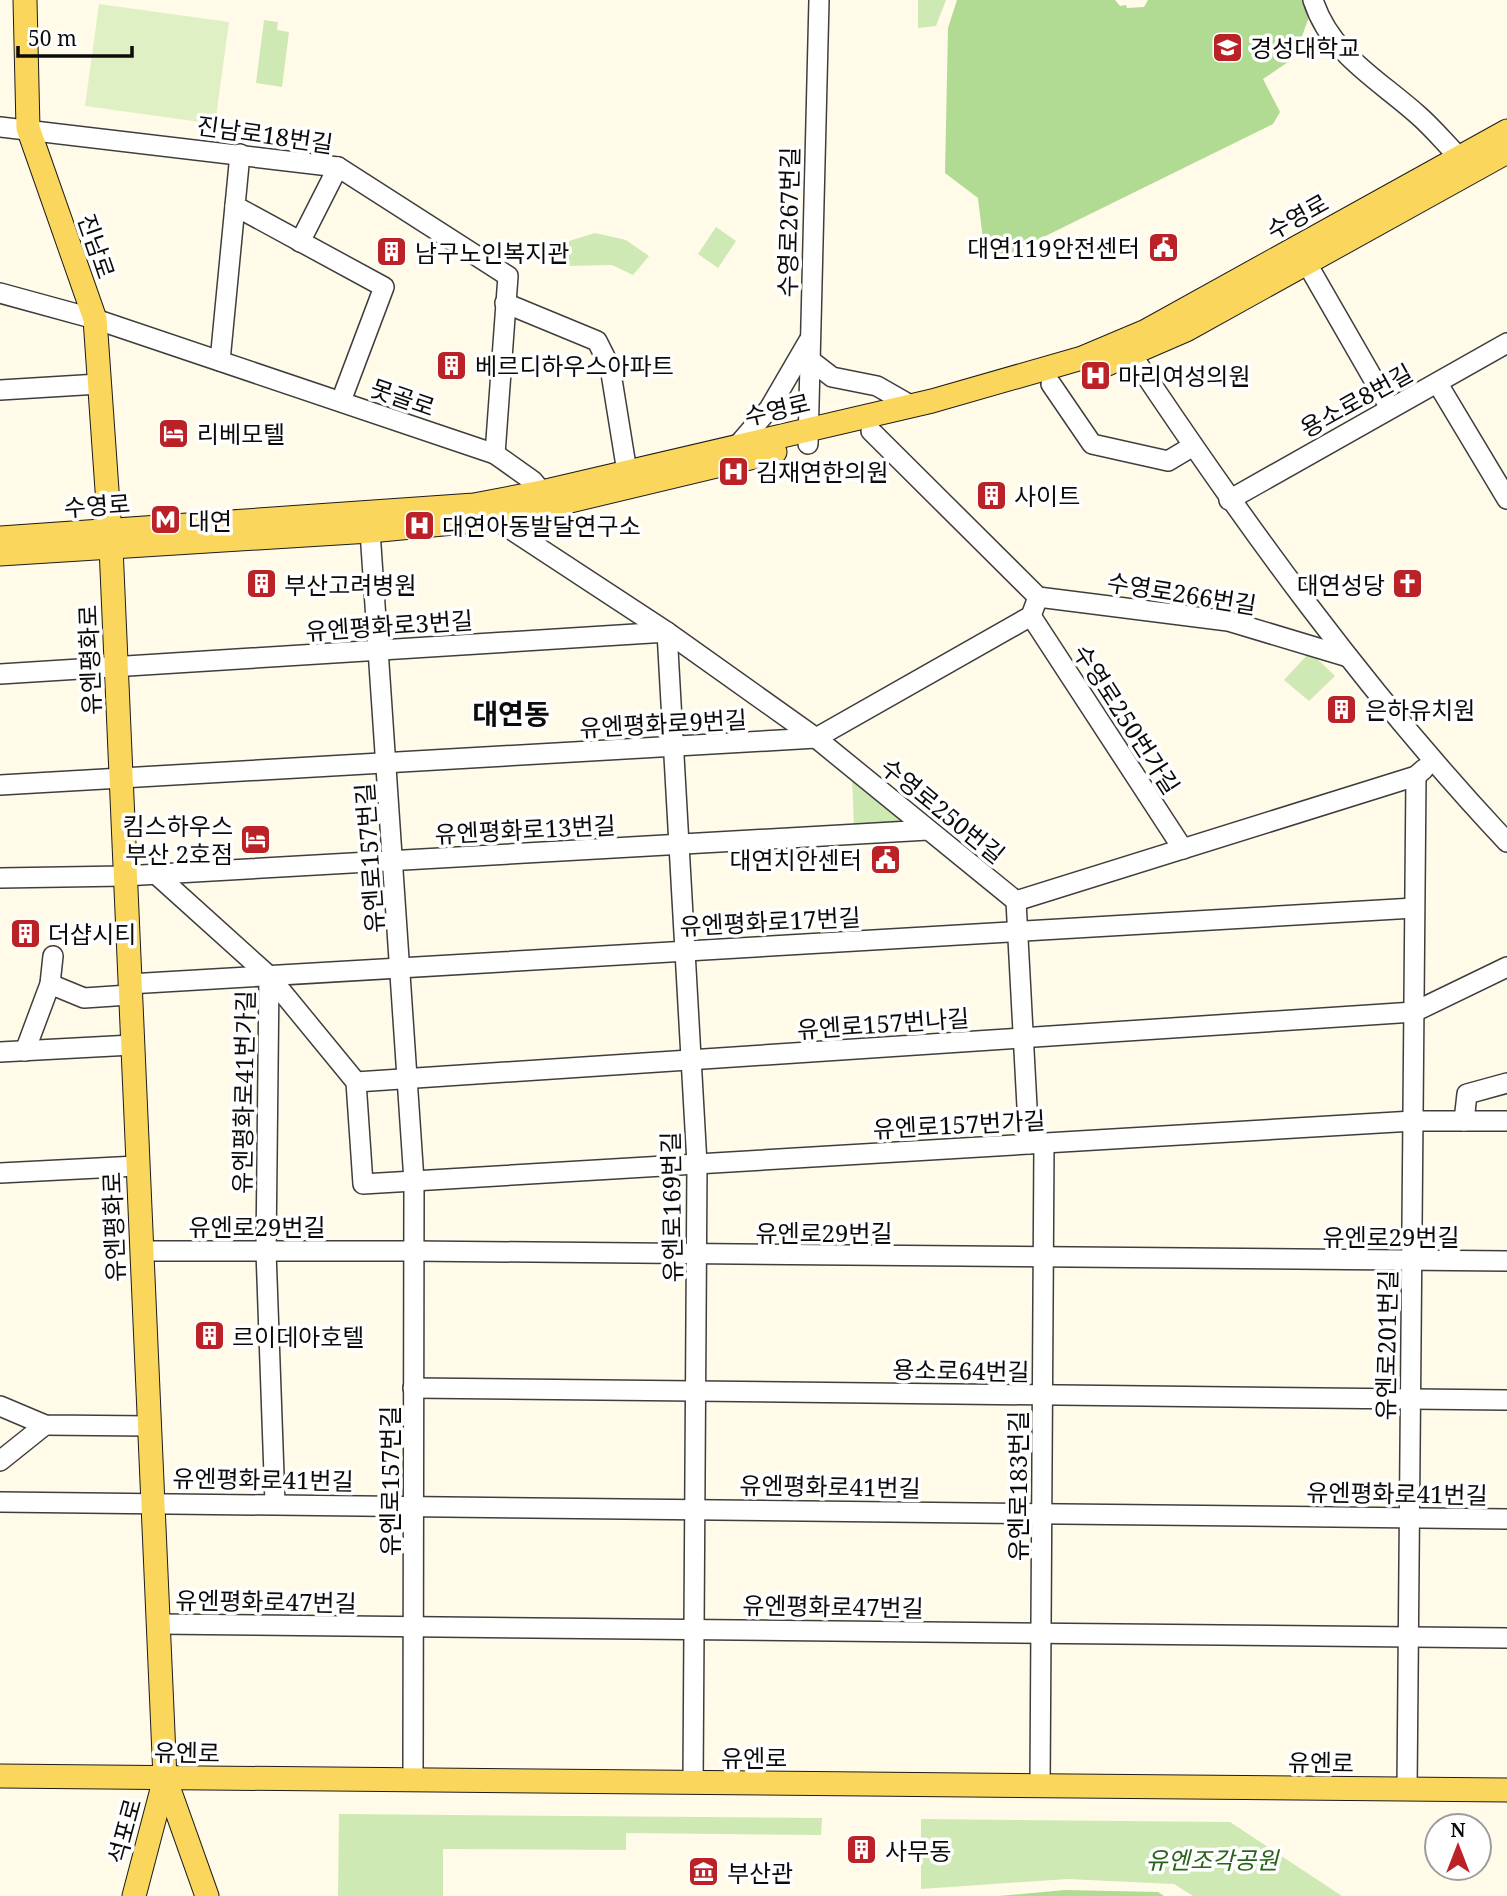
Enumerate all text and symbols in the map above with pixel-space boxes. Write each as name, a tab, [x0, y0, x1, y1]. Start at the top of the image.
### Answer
scale bar	[18, 14, 131, 58]
text: 50 m	[28, 24, 77, 52]
school or university icon: 경성대학교	[1210, 30, 1244, 64]
place label: 경성대학교	[1250, 31, 1360, 64]
street label: 진남로18번길	[195, 108, 335, 160]
street label: 수영로267번길	[770, 146, 806, 298]
street label: 수영로	[1260, 186, 1334, 246]
street label: 진남로	[71, 209, 123, 283]
public building icon: 대연119안전센터	[1146, 230, 1180, 264]
place label: 대연119안전센터	[967, 231, 1140, 264]
building icon: 남구노인복지관	[375, 235, 409, 269]
place label: 남구노인복지관	[415, 236, 570, 269]
building icon: 베르디하우스아파트	[435, 348, 469, 382]
place label: 베르디하우스아파트	[475, 349, 674, 382]
street label: 용소로8번길	[1294, 356, 1418, 444]
hospital icon: 마리여성의원	[1078, 358, 1112, 392]
place label: 마리여성의원	[1118, 359, 1250, 392]
street label: 못골로	[366, 371, 440, 423]
street label: 수영로	[741, 385, 813, 433]
hotel icon: 리베모텔	[157, 416, 191, 450]
place label: 리베모텔	[197, 417, 285, 450]
hospital icon: 김재연한의원	[716, 454, 750, 488]
place label: 김재연한의원	[756, 455, 888, 488]
building icon: 사이트	[974, 478, 1008, 512]
place label: 사이트	[1014, 479, 1080, 512]
street label: 수영로	[63, 486, 131, 524]
metro station icon: 대연	[148, 503, 182, 537]
place label: 대연	[188, 504, 232, 537]
hospital icon: 대연아동발달연구소	[402, 508, 436, 542]
place label: 대연아동발달연구소	[442, 509, 641, 542]
street label: 수영로266번길	[1105, 565, 1259, 621]
building icon: 부산고려병원	[244, 567, 278, 601]
church icon: 대연성당	[1391, 567, 1425, 601]
place label: 부산고려병원	[284, 568, 416, 601]
place label: 대연성당	[1297, 568, 1385, 601]
street label: 유엔평화로3번길	[304, 603, 474, 647]
street label: 유엔평화로	[71, 604, 107, 716]
street label: 수영로250번가길	[1066, 638, 1188, 800]
building icon: 은하유치원	[1325, 692, 1359, 726]
place label: 은하유치원	[1365, 693, 1475, 726]
district label: 대연동	[472, 694, 550, 732]
street label: 유엔평화로9번길	[578, 702, 748, 744]
street label: 수영로250번길	[874, 750, 1012, 870]
street label: 유엔로157번길	[347, 782, 391, 934]
street label: 유엔평화로13번길	[434, 808, 616, 850]
place label: 킴스하우스 부산 2호점	[123, 809, 233, 870]
hotel icon: 킴스하우스 부산 2호점	[239, 822, 273, 856]
public building icon: 대연치안센터	[868, 842, 902, 876]
place label: 대연치안센터	[730, 843, 862, 876]
street label: 유엔평화로17번길	[679, 900, 861, 942]
building icon: 더샵시티	[8, 916, 42, 950]
place label: 더샵시티	[48, 917, 136, 950]
street label: 유엔평화로41번가길	[225, 990, 261, 1194]
street label: 유엔로157번나길	[796, 1001, 970, 1045]
street label: 유엔로157번가길	[872, 1103, 1046, 1145]
street label: 유엔로169번길	[653, 1131, 689, 1283]
street label: 유엔평화로	[95, 1171, 131, 1283]
street label: 유엔로29번길	[188, 1210, 326, 1243]
street label: 유엔로29번길	[755, 1216, 893, 1249]
street label: 유엔로29번길	[1322, 1220, 1460, 1253]
street label: 유엔로201번길	[1368, 1269, 1404, 1421]
building icon: 르이데아호텔	[192, 1319, 226, 1353]
place label: 르이데아호텔	[232, 1320, 364, 1353]
street label: 용소로64번길	[892, 1352, 1030, 1388]
street label: 유엔로157번길	[373, 1406, 406, 1556]
street label: 유엔로183번길	[1001, 1411, 1034, 1561]
street label: 유엔평화로41번길	[172, 1461, 354, 1497]
street label: 유엔평화로41번길	[739, 1468, 921, 1504]
street label: 유엔평화로41번길	[1306, 1475, 1488, 1511]
street label: 유엔평화로47번길	[175, 1583, 357, 1619]
street label: 유엔평화로47번길	[742, 1588, 924, 1624]
street label: 유엔로	[154, 1735, 220, 1769]
street label: 유엔로	[721, 1741, 787, 1774]
street label: 유엔로	[1288, 1745, 1354, 1779]
street label: 석포로	[99, 1795, 149, 1867]
north arrow	[1423, 1812, 1493, 1882]
text: N	[1451, 1817, 1466, 1843]
building icon: 사무동	[845, 1833, 879, 1867]
place label: 사무동	[885, 1834, 951, 1867]
park label: 유엔조각공원	[1146, 1843, 1280, 1876]
museum icon: 부산관	[687, 1855, 721, 1889]
place label: 부산관	[727, 1856, 793, 1889]

